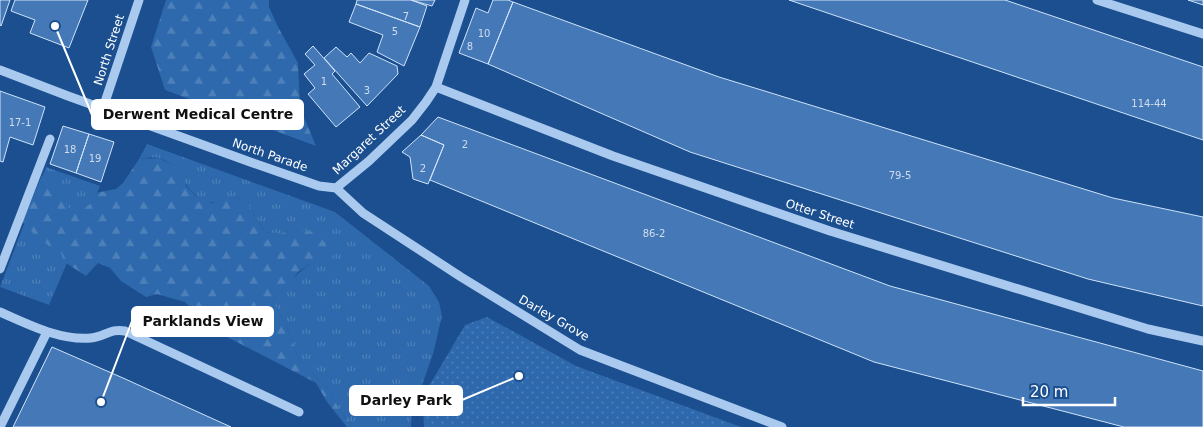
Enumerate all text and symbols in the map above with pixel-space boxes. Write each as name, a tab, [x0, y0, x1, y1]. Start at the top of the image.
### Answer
house number: 7	[403, 11, 409, 22]
street label: North Street	[91, 12, 127, 87]
house number: 5	[392, 26, 398, 37]
house number: 10	[478, 28, 490, 39]
house number: 8	[467, 41, 473, 52]
house number: 1	[321, 76, 327, 87]
house number: 3	[364, 85, 370, 96]
house number: 114-44	[1131, 98, 1167, 109]
callout: Derwent Medical Centre	[92, 100, 303, 129]
street label: Margaret Street	[330, 102, 409, 177]
text: Derwent Medical Centre	[103, 106, 293, 122]
house number: 17-1	[9, 117, 31, 128]
street label: North Parade	[231, 136, 309, 174]
house number: 2	[462, 139, 468, 150]
house number: 18	[64, 144, 76, 155]
house number: 19	[89, 153, 101, 164]
house number: 2	[420, 163, 426, 174]
house number: 79-5	[889, 170, 911, 181]
street label: Otter Street	[784, 196, 856, 232]
house number: 86-2	[643, 228, 665, 239]
street label: Darley Grove	[516, 292, 592, 344]
callout: Parklands View	[132, 307, 273, 336]
text: Parklands View	[143, 313, 263, 329]
scale bar	[1023, 374, 1116, 406]
text: 20 m	[1030, 383, 1068, 401]
callout: Darley Park	[350, 386, 462, 415]
text: Darley Park	[360, 392, 453, 408]

